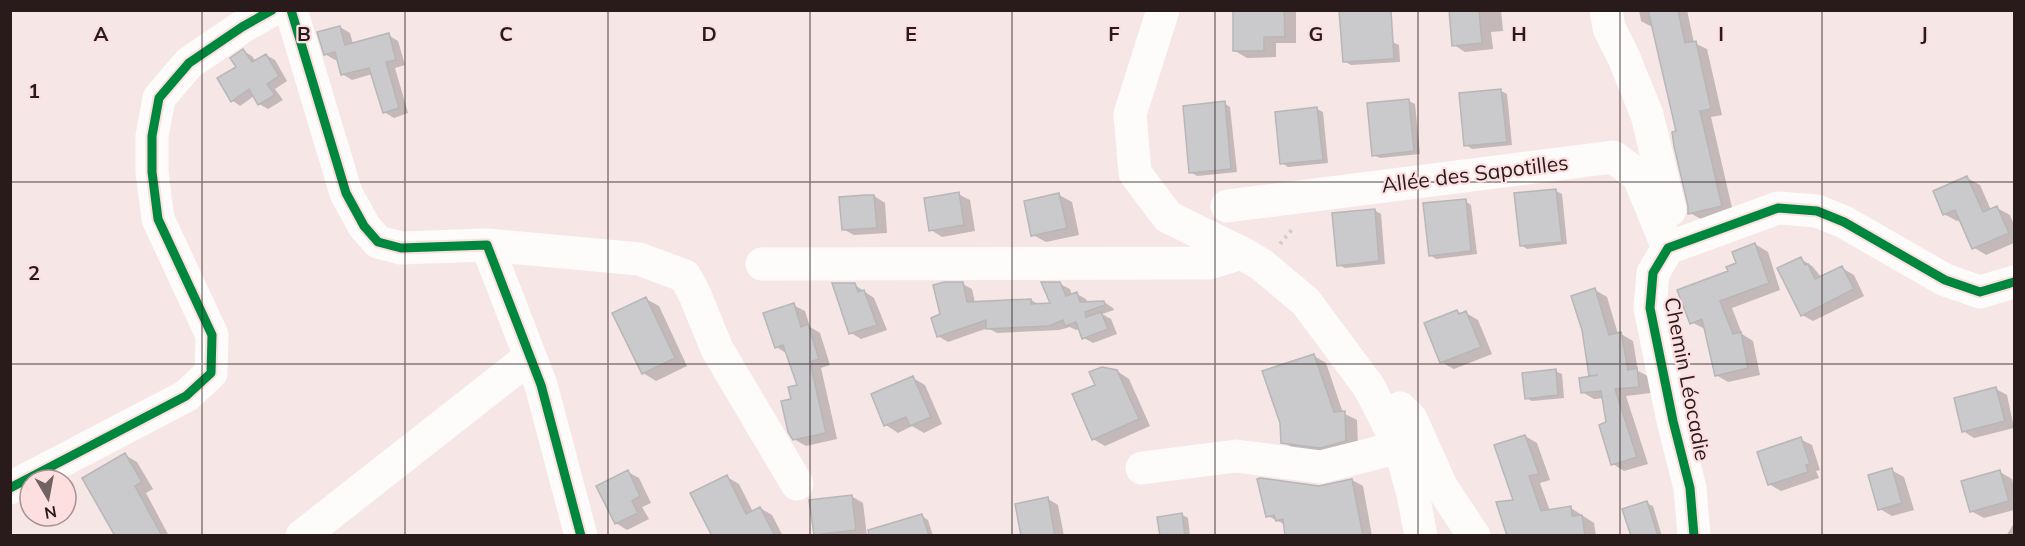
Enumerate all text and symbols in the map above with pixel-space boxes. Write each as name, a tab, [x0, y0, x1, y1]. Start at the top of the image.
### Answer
text: A	[94, 21, 109, 46]
text: B	[297, 21, 311, 46]
text: C	[499, 21, 513, 46]
text: D	[701, 21, 717, 46]
text: E	[905, 21, 917, 46]
text: F	[1108, 21, 1120, 46]
text: G	[1309, 21, 1323, 46]
text: H	[1511, 21, 1527, 46]
text: I	[1718, 21, 1724, 46]
text: J	[1920, 21, 1928, 46]
text: 1	[28, 78, 40, 103]
street label: Allée des Sapotilles	[1380, 149, 1570, 197]
text: 2	[28, 260, 40, 285]
street label: Chemin Léocadie	[1659, 295, 1717, 463]
north arrow	[18, 468, 78, 528]
text: N	[43, 502, 58, 524]

